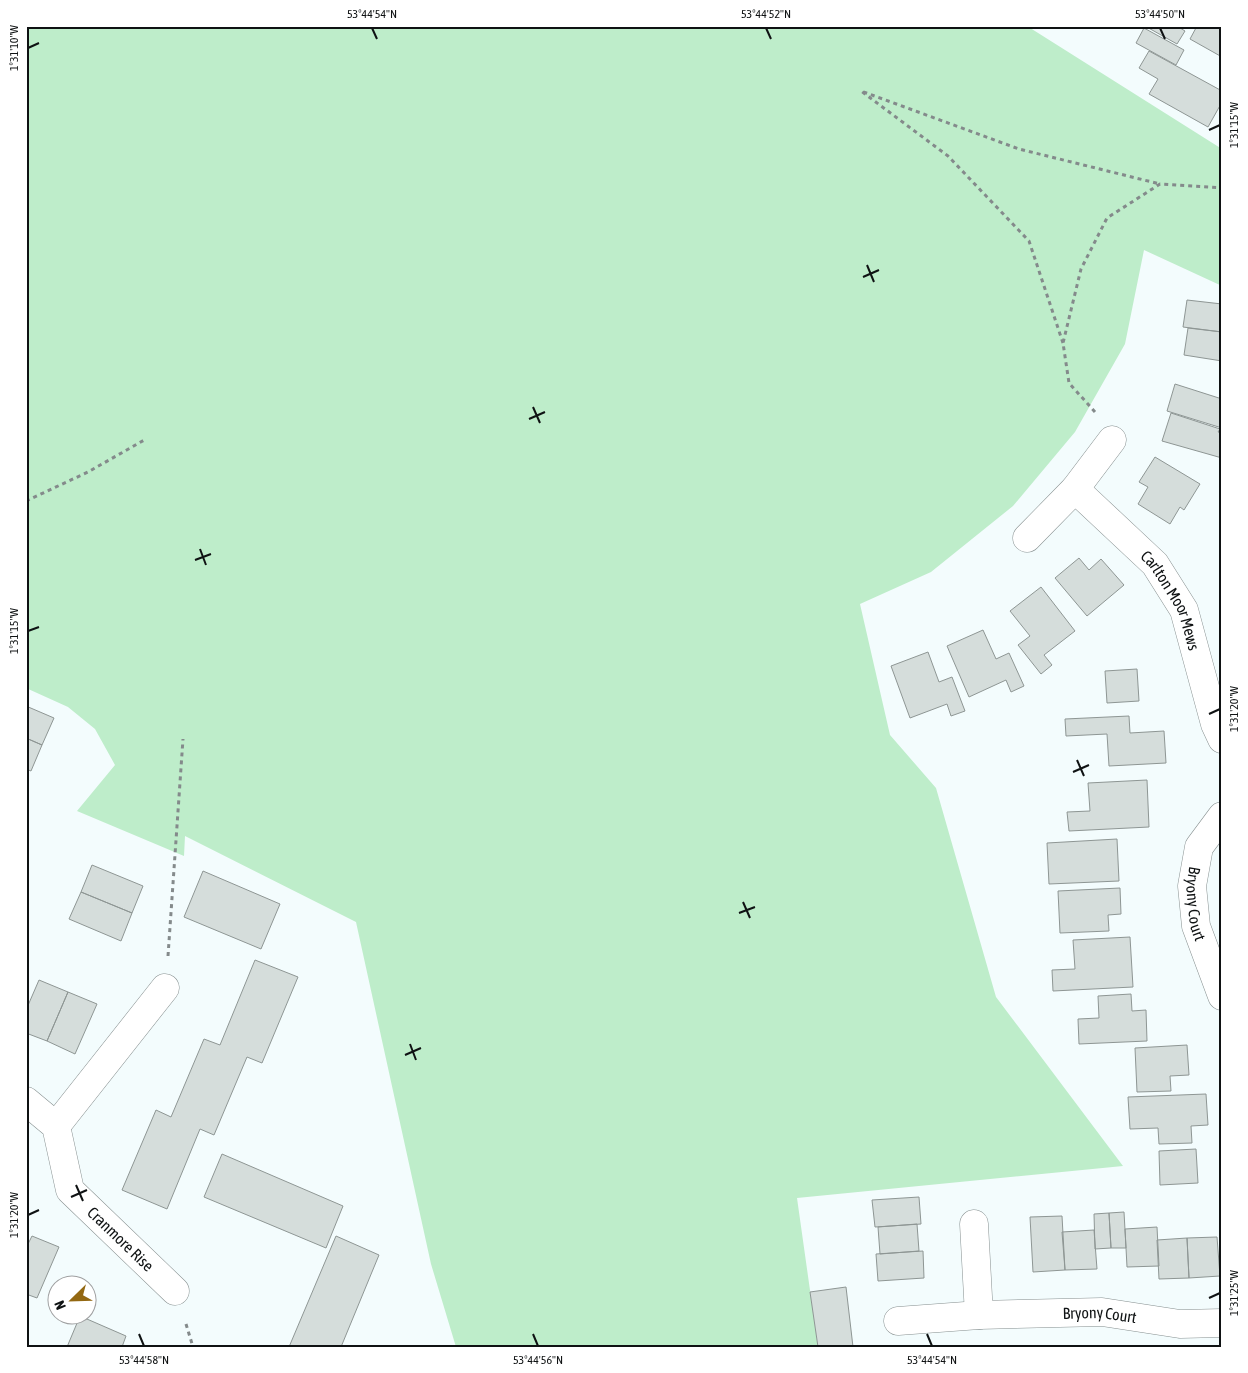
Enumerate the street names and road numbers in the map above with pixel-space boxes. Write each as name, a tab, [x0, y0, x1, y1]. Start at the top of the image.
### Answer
street label: Carlton Moor Mews	[1137, 547, 1204, 653]
street label: Bryony Court	[1182, 865, 1210, 943]
street label: Cranmore Rise	[84, 1203, 158, 1275]
street label: Bryony Court	[1062, 1303, 1138, 1326]

